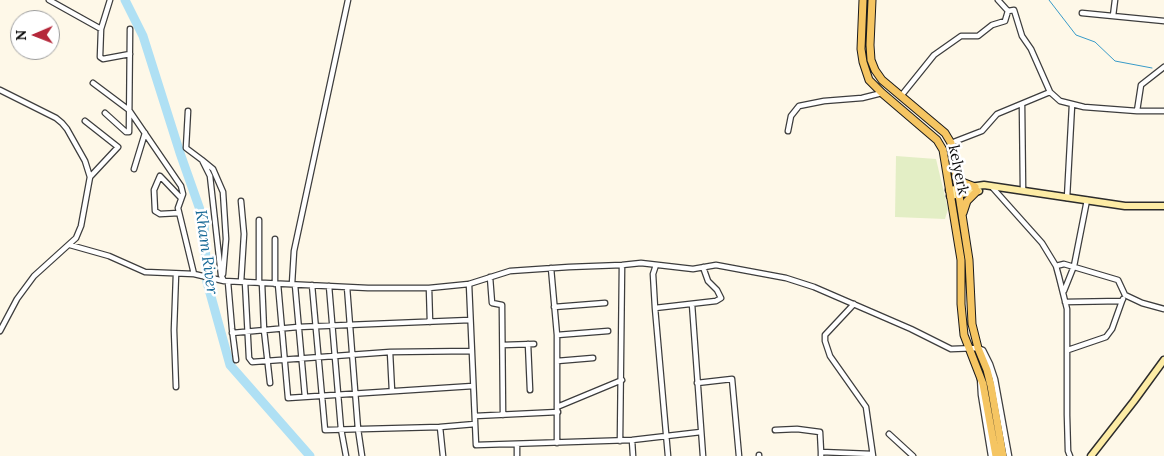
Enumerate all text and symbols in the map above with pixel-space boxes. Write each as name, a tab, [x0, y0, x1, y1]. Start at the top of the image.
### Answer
north arrow	[10, 10, 60, 60]
text: N	[12, 30, 30, 41]
street label: kelyerk	[944, 143, 972, 197]
water label: Kham River	[191, 208, 221, 296]

